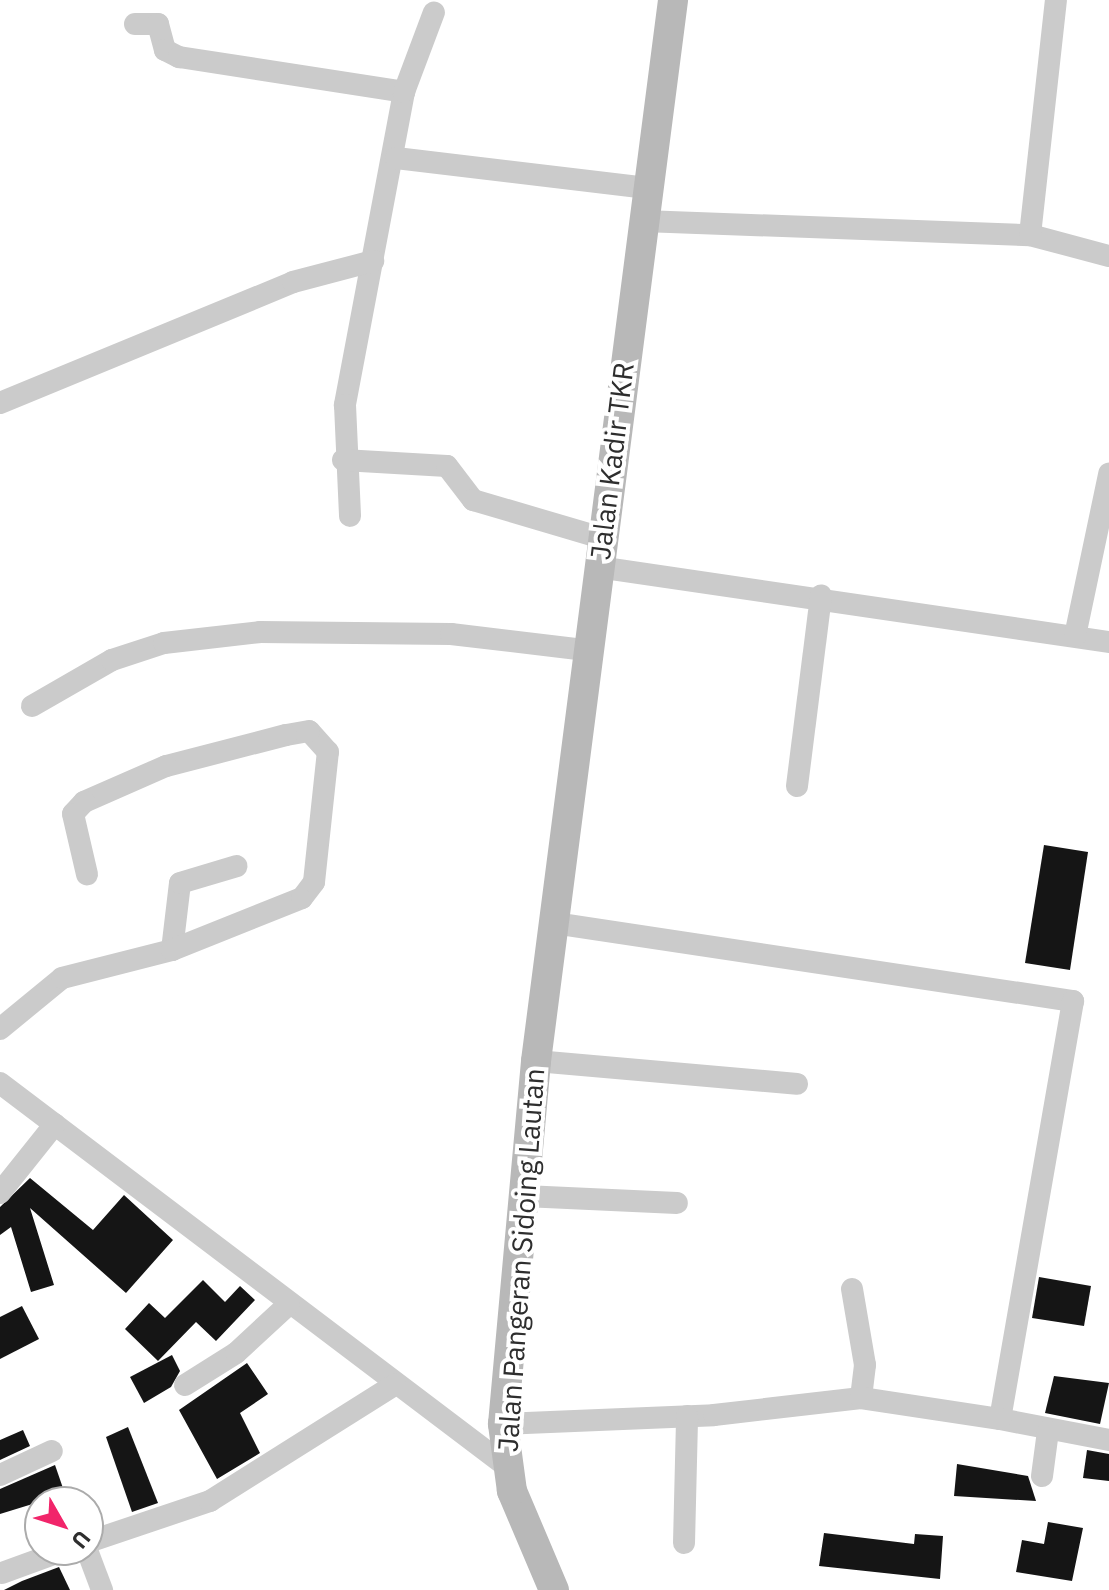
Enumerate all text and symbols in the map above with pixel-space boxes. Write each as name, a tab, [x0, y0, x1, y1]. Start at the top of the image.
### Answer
street label: Jalan Kadir TKR	[583, 360, 641, 562]
street label: Jalan Pangeran Sidoing Lautan	[491, 1067, 551, 1453]
north arrow	[24, 1486, 104, 1566]
text: U	[65, 1525, 98, 1555]

